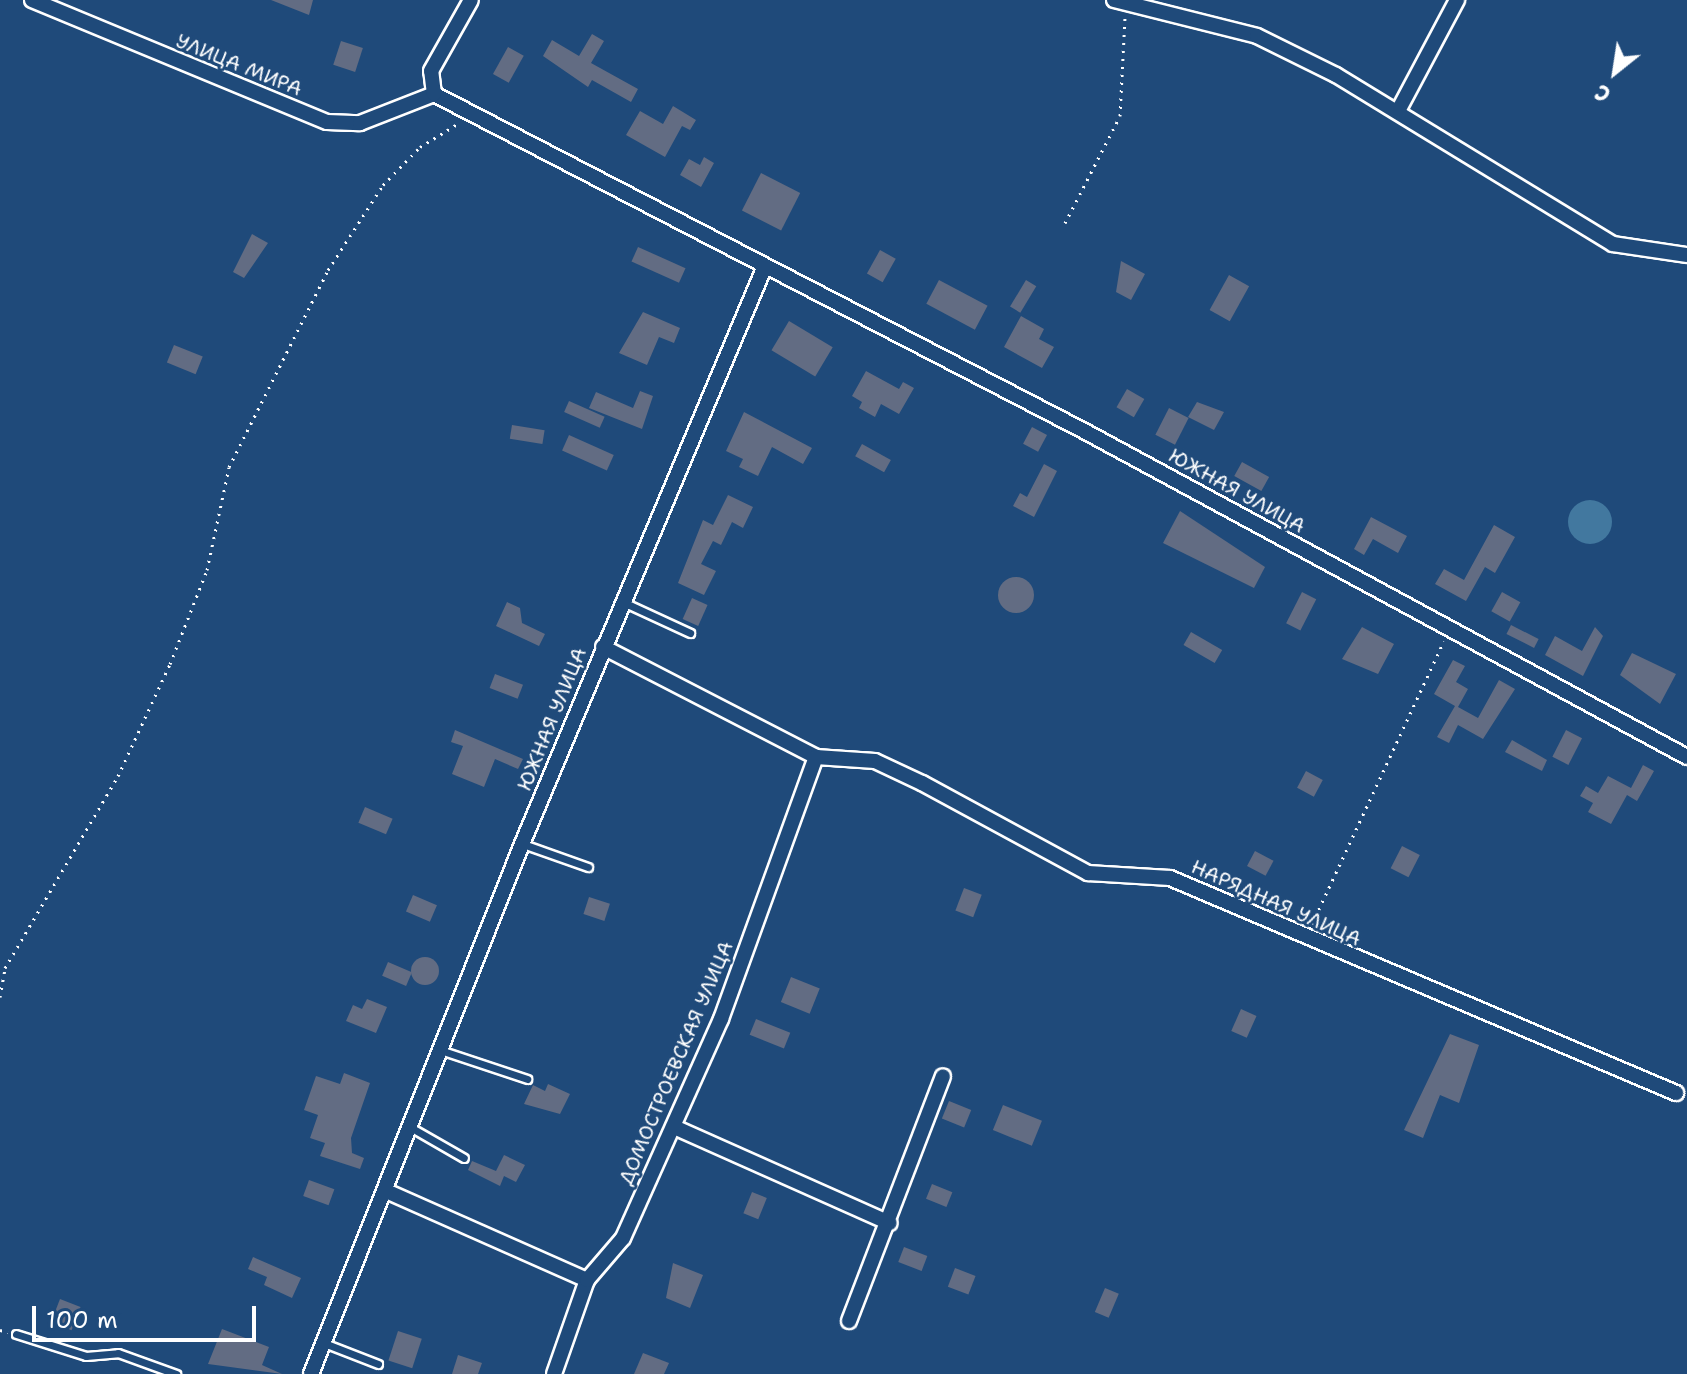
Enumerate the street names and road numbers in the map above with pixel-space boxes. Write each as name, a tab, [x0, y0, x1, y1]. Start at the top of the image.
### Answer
street label: УЛИЦА МИРА	[173, 29, 305, 101]
street label: ЮЖНАЯ УЛИЦА	[1165, 444, 1309, 538]
street label: ЮЖНАЯ УЛИЦА	[512, 644, 592, 794]
street label: НАРЯДНАЯ УЛИЦА	[1187, 855, 1365, 951]
street label: ДОМОСТРОЕВСКАЯ УЛИЦА	[614, 937, 738, 1189]

